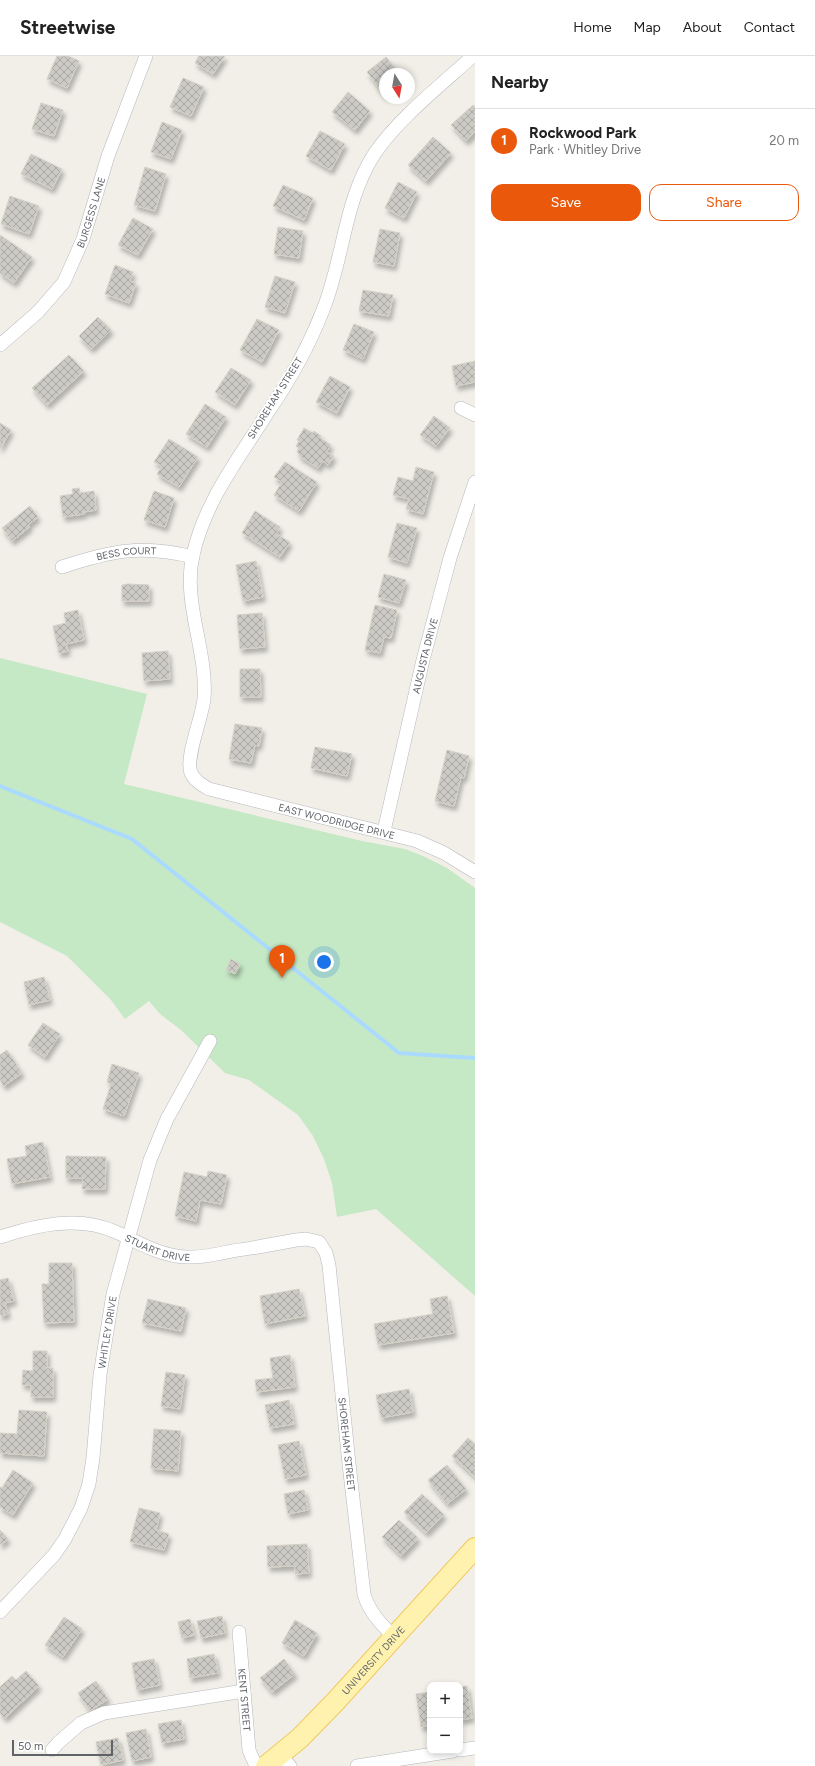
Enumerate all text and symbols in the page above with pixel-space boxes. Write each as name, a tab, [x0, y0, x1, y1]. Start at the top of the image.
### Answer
text: Streetwise	[20, 16, 115, 39]
text: Home	[573, 19, 612, 36]
text: Map	[634, 19, 661, 36]
text: About	[683, 19, 722, 36]
text: Contact	[744, 19, 795, 36]
north arrow	[379, 68, 415, 104]
text: Nearby	[491, 72, 549, 92]
text: Rockwood Park	[529, 124, 637, 142]
text: 1	[501, 133, 507, 148]
text: 20 m	[769, 133, 799, 148]
text: Park · Whitley Drive	[529, 142, 641, 157]
street label: BURGESS LANE	[74, 175, 108, 250]
button: Save	[491, 184, 641, 221]
button: Share	[649, 184, 799, 221]
street label: SHOREHAM STREET	[245, 354, 306, 441]
street label: BESS COURT	[95, 544, 157, 563]
street label: AUGUSTA DRIVE	[409, 616, 440, 695]
street label: EAST WOODRIDGE DRIVE	[277, 800, 396, 842]
pin: 1	[269, 945, 295, 978]
your location	[314, 952, 334, 972]
street label: STUART DRIVE	[123, 1231, 191, 1264]
street label: WHITLEY DRIVE	[95, 1295, 119, 1370]
street label: SHOREHAM STREET	[336, 1397, 359, 1492]
street label: UNIVERSITY DRIVE	[339, 1623, 408, 1697]
street label: KENT STREET	[236, 1668, 254, 1732]
map controls	[427, 1682, 463, 1754]
button: +	[427, 1682, 463, 1718]
button: −	[427, 1718, 463, 1754]
scale bar	[12, 1738, 113, 1757]
text: 50 m	[18, 1740, 43, 1753]

